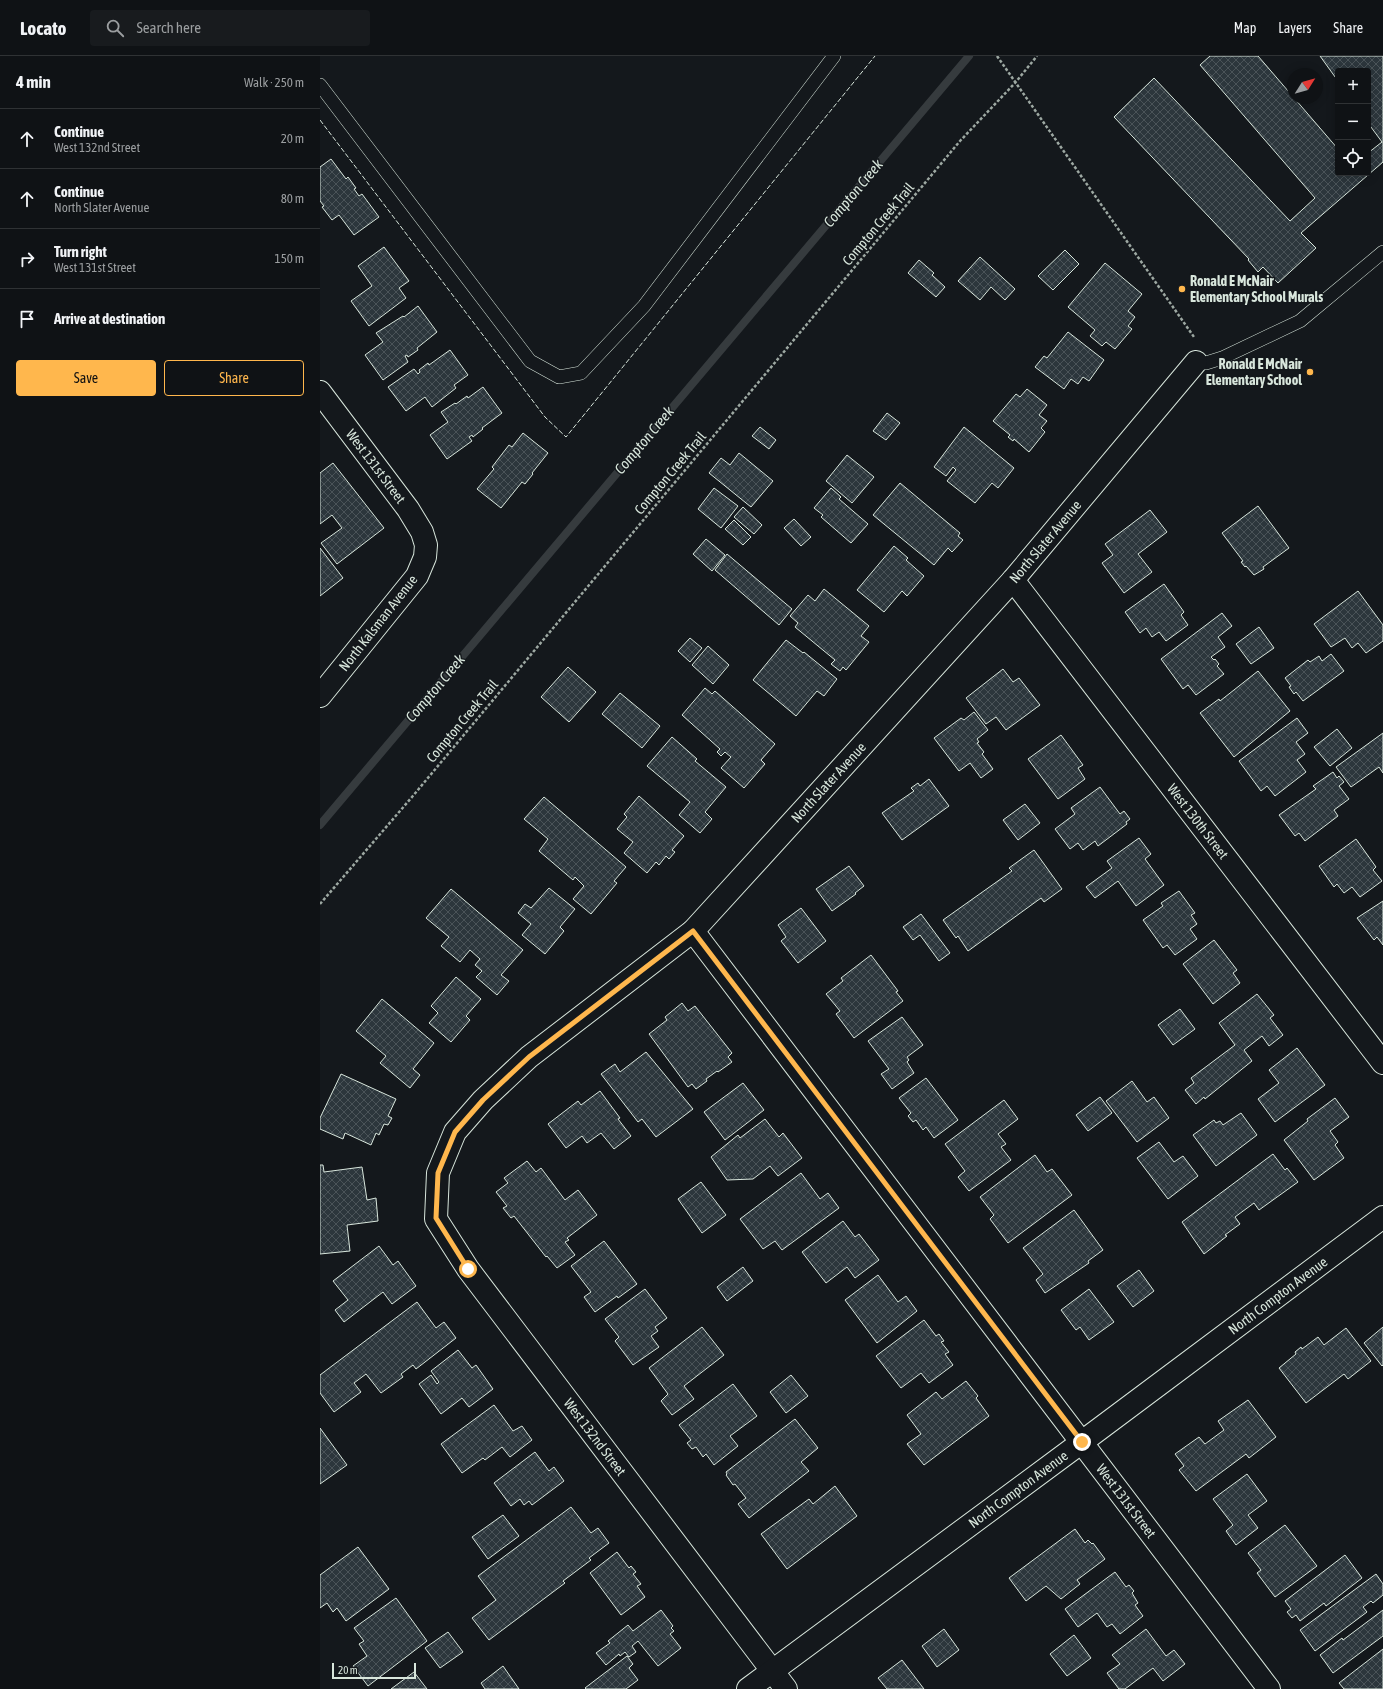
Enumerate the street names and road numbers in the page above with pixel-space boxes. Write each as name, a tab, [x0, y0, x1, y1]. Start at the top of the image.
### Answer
street label: Compton Creek Trail	[839, 179, 917, 268]
street label: West 131st Street	[343, 426, 409, 506]
street label: Compton Creek Trail	[631, 428, 709, 517]
street label: North Slater Avenue	[1006, 497, 1084, 586]
street label: North Kalsman Avenue	[336, 572, 420, 674]
street label: Compton Creek Trail	[423, 676, 501, 765]
street label: North Slater Avenue	[788, 739, 869, 826]
street label: West 130th Street	[1164, 781, 1232, 862]
street label: North Compton Avenue	[1225, 1253, 1330, 1338]
street label: West 132nd Street	[561, 1395, 629, 1479]
street label: North Compton Avenue	[965, 1447, 1071, 1531]
street label: West 131st Street	[1093, 1461, 1159, 1541]

